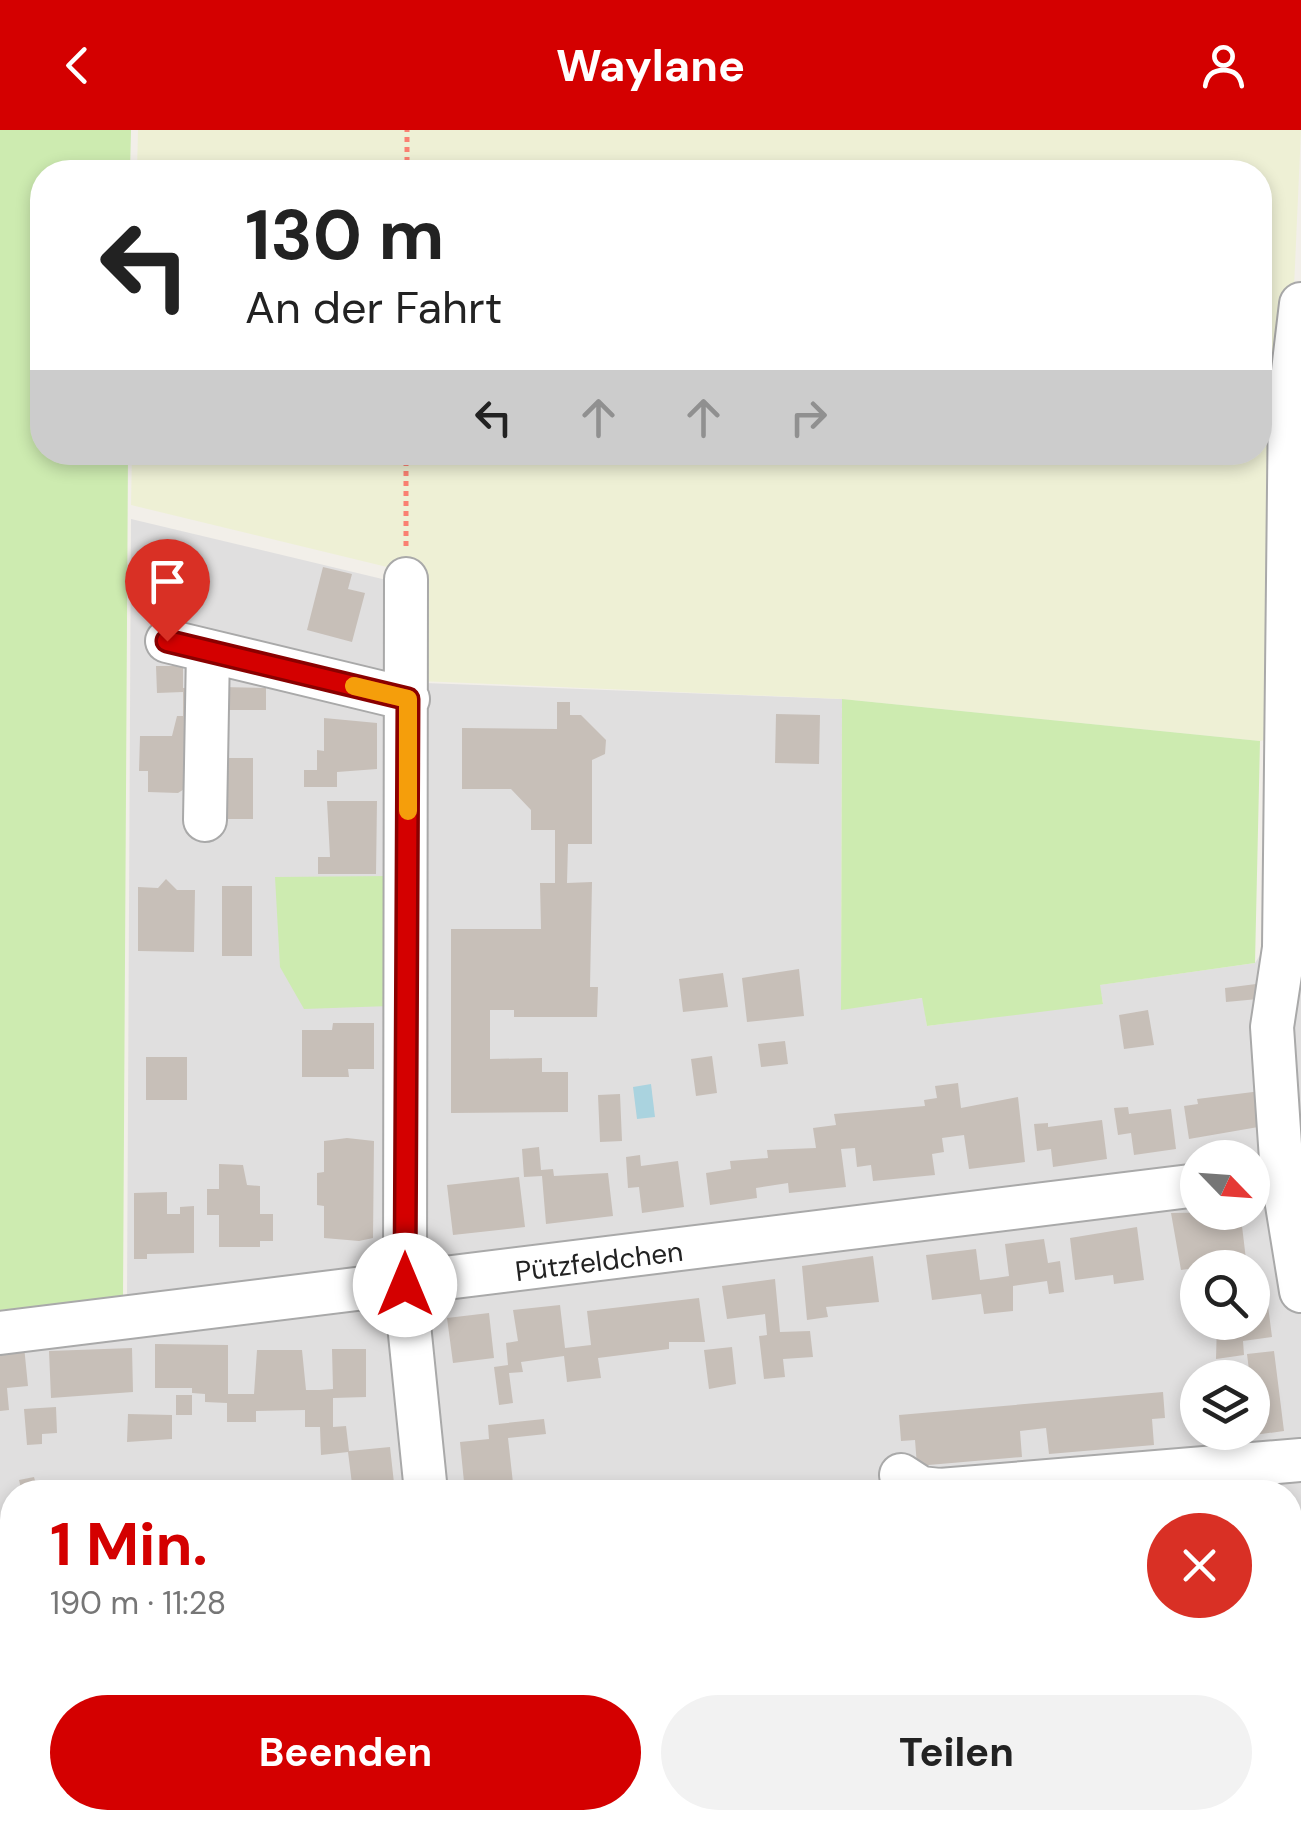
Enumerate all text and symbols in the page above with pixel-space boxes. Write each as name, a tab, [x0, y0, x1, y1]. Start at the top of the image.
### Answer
text: Waylane	[556, 36, 745, 95]
icon: back	[50, 38, 105, 93]
icon: person	[1196, 38, 1251, 93]
text: 130 m	[245, 190, 444, 281]
icon: left	[80, 200, 210, 330]
text: An der Fahrt	[245, 278, 502, 337]
icon: left	[466, 390, 521, 445]
icon: ahead	[571, 390, 626, 445]
icon: ahead	[676, 390, 731, 445]
icon: right	[781, 390, 836, 445]
pin	[125, 539, 210, 642]
icon: arrive	[140, 554, 195, 609]
north arrow	[1180, 1140, 1270, 1230]
map controls	[1180, 1140, 1270, 1450]
position arrow	[353, 1233, 457, 1337]
street label: Pützfeldchen	[513, 1233, 685, 1290]
button: search	[1180, 1250, 1270, 1340]
button: layers	[1180, 1360, 1270, 1450]
text: 1 Min.	[50, 1505, 208, 1584]
button: close	[1147, 1513, 1252, 1618]
text: 190 m · 11:28	[50, 1582, 226, 1624]
button: Beenden	[50, 1695, 641, 1810]
button: Teilen	[661, 1695, 1252, 1810]

